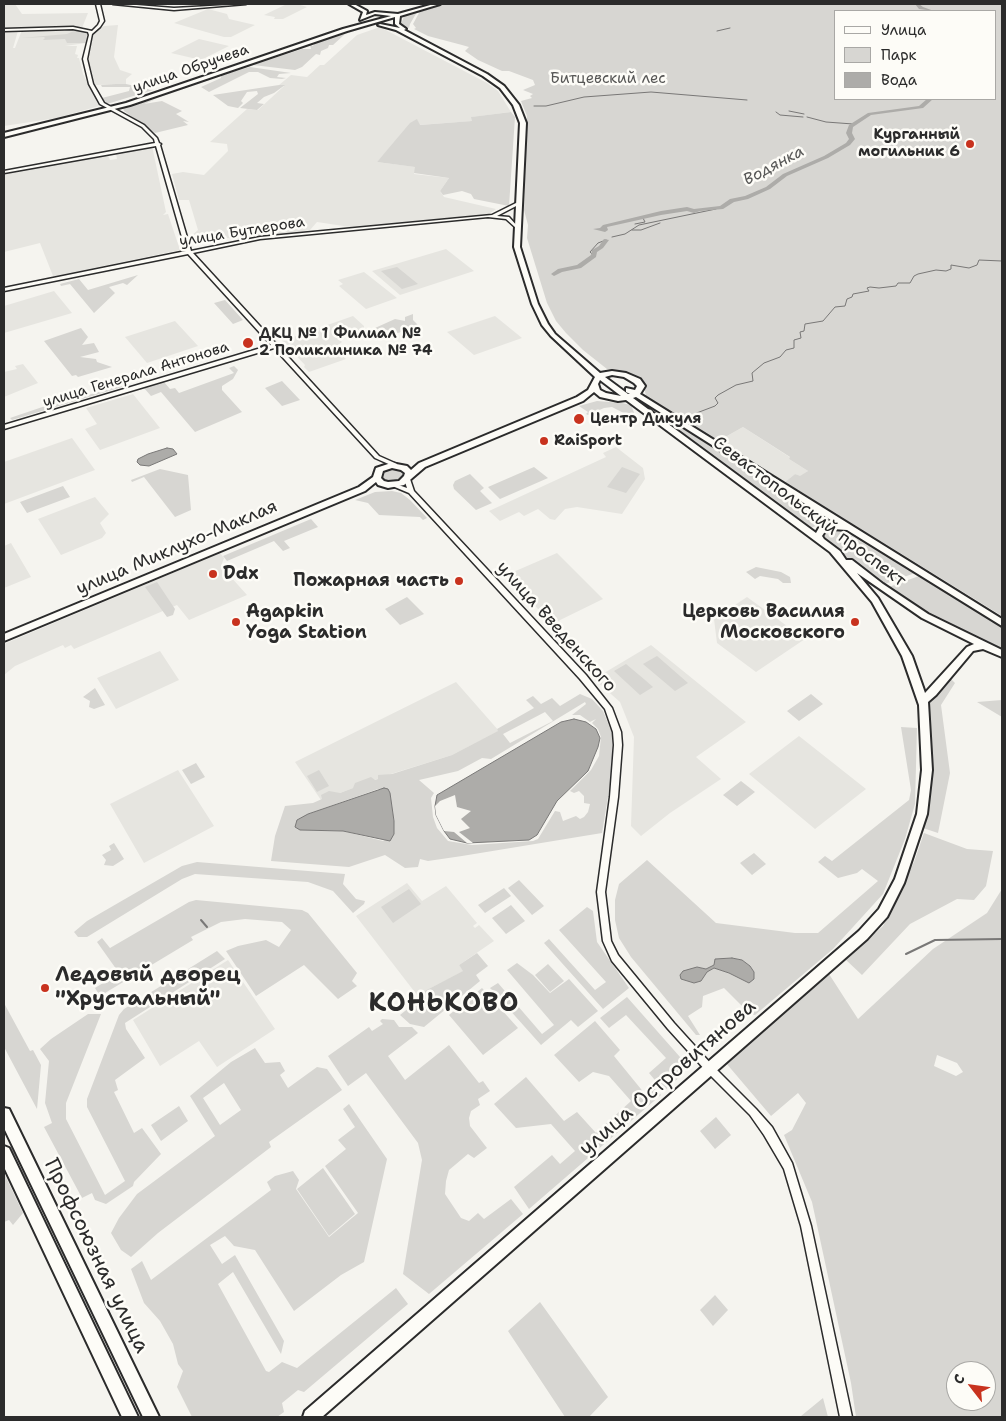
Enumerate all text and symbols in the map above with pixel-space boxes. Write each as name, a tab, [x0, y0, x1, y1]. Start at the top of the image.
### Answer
legend	[834, 10, 996, 100]
text: Улица	[881, 20, 926, 40]
street label: улица Обручева	[131, 41, 251, 97]
text: Парк	[881, 45, 917, 65]
park label: Битцевский лес	[550, 70, 666, 88]
text: Вода	[881, 70, 917, 90]
place label: Курганный могильник 6	[858, 126, 960, 161]
marker: Курганный могильник 6	[964, 138, 976, 150]
water label: Водянка	[740, 142, 808, 190]
street label: улица Бутлерова	[178, 213, 306, 251]
place label: ДКЦ № 1 Филиал № 2 Поликлиника № 74	[259, 325, 432, 360]
marker: ДКЦ № 1 Филиал № 2 Поликлиника № 74	[241, 336, 255, 350]
street label: улица Генерала Антонова	[41, 338, 231, 412]
place label: Центр Дикуля	[590, 410, 701, 428]
marker: Центр Дикуля	[572, 412, 586, 426]
place label: RaiSport	[554, 432, 622, 450]
street label: Севастопольский проспект	[708, 432, 910, 592]
marker: RaiSport	[538, 435, 550, 447]
street label: улица Миклухо-Маклая	[73, 496, 281, 600]
street label: улица Введенского	[491, 557, 621, 697]
place label: Ddx	[223, 563, 258, 585]
marker: Ddx	[207, 568, 219, 580]
place label: Пожарная часть	[293, 570, 449, 592]
marker: Пожарная часть	[453, 575, 465, 587]
place label: Agapkin Yoga Station	[246, 601, 367, 644]
place label: Церковь Василия Московского	[682, 601, 845, 644]
marker: Agapkin Yoga Station	[230, 616, 242, 628]
marker: Церковь Василия Московского	[849, 616, 861, 628]
place label: Ледовый дворец "Хрустальный"	[55, 963, 241, 1013]
marker: Ледовый дворец "Хрустальный"	[39, 982, 51, 994]
district label: КОНЬКОВО	[368, 988, 520, 1020]
street label: улица Островитянова	[574, 994, 762, 1162]
street label: Профсоюзная улица	[38, 1155, 154, 1357]
north arrow	[946, 1361, 996, 1411]
text: С	[949, 1371, 969, 1387]

